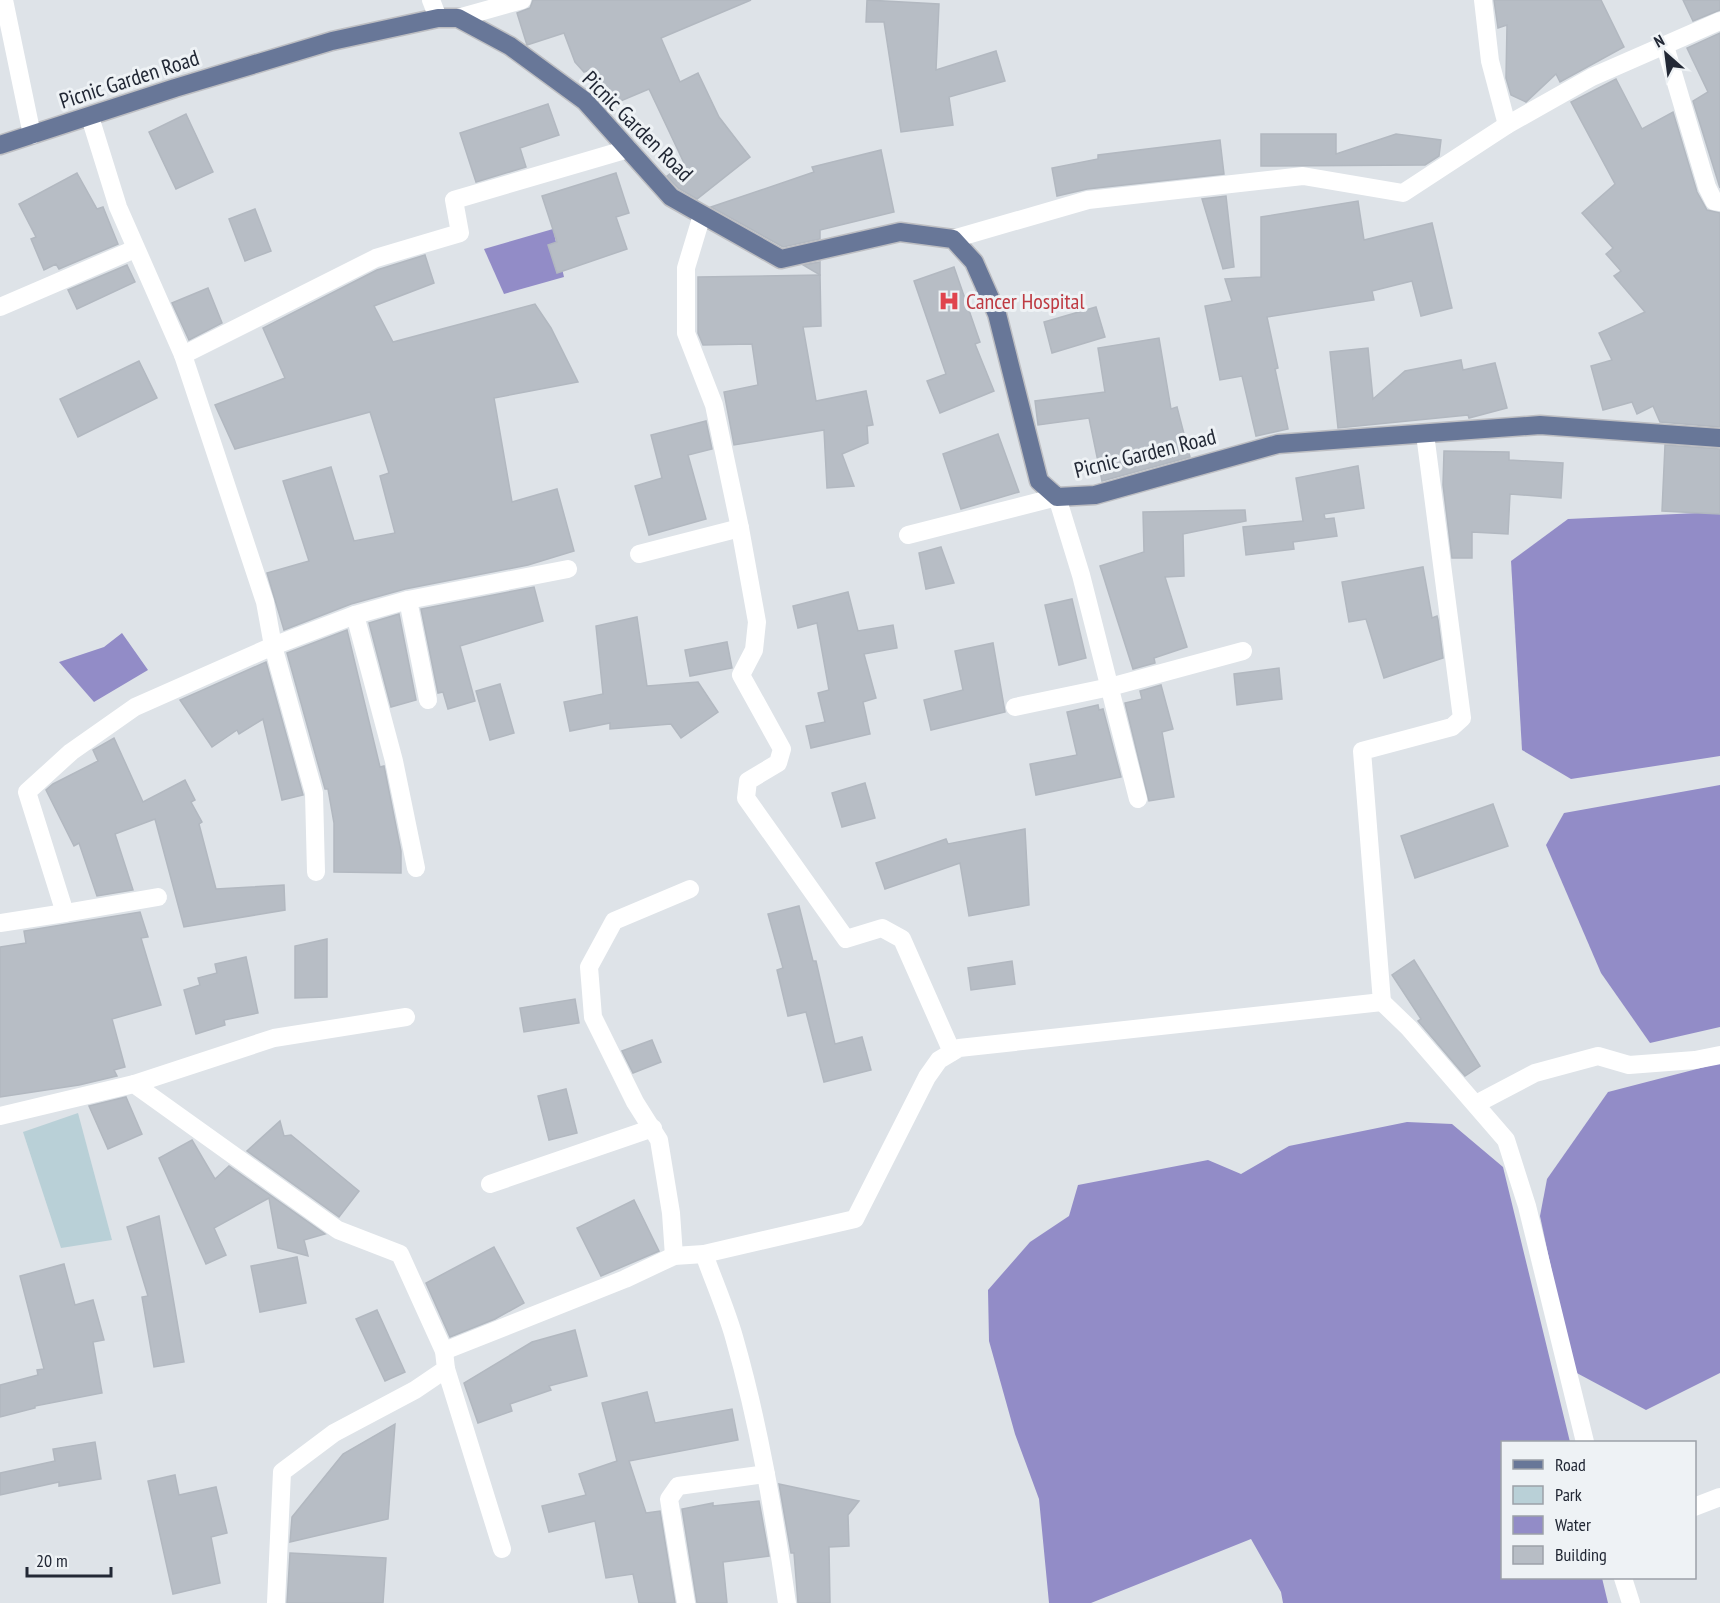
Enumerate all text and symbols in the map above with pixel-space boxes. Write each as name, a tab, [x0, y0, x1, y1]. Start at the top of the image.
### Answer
north arrow	[1636, 24, 1696, 84]
text: N	[1650, 30, 1667, 52]
street label: Picnic Garden Road	[56, 43, 202, 115]
street label: Picnic Garden Road	[577, 65, 699, 187]
place label: Cancer Hospital	[966, 287, 1085, 315]
hospital icon: Cancer Hospital	[937, 289, 961, 313]
street label: Picnic Garden Road	[1071, 422, 1219, 484]
legend	[1501, 1441, 1696, 1579]
text: Road	[1555, 1453, 1586, 1476]
text: Park	[1555, 1483, 1582, 1506]
text: Water	[1555, 1513, 1591, 1536]
scale bar	[27, 1540, 111, 1578]
text: Building	[1555, 1543, 1607, 1566]
text: 20 m	[36, 1549, 68, 1572]

